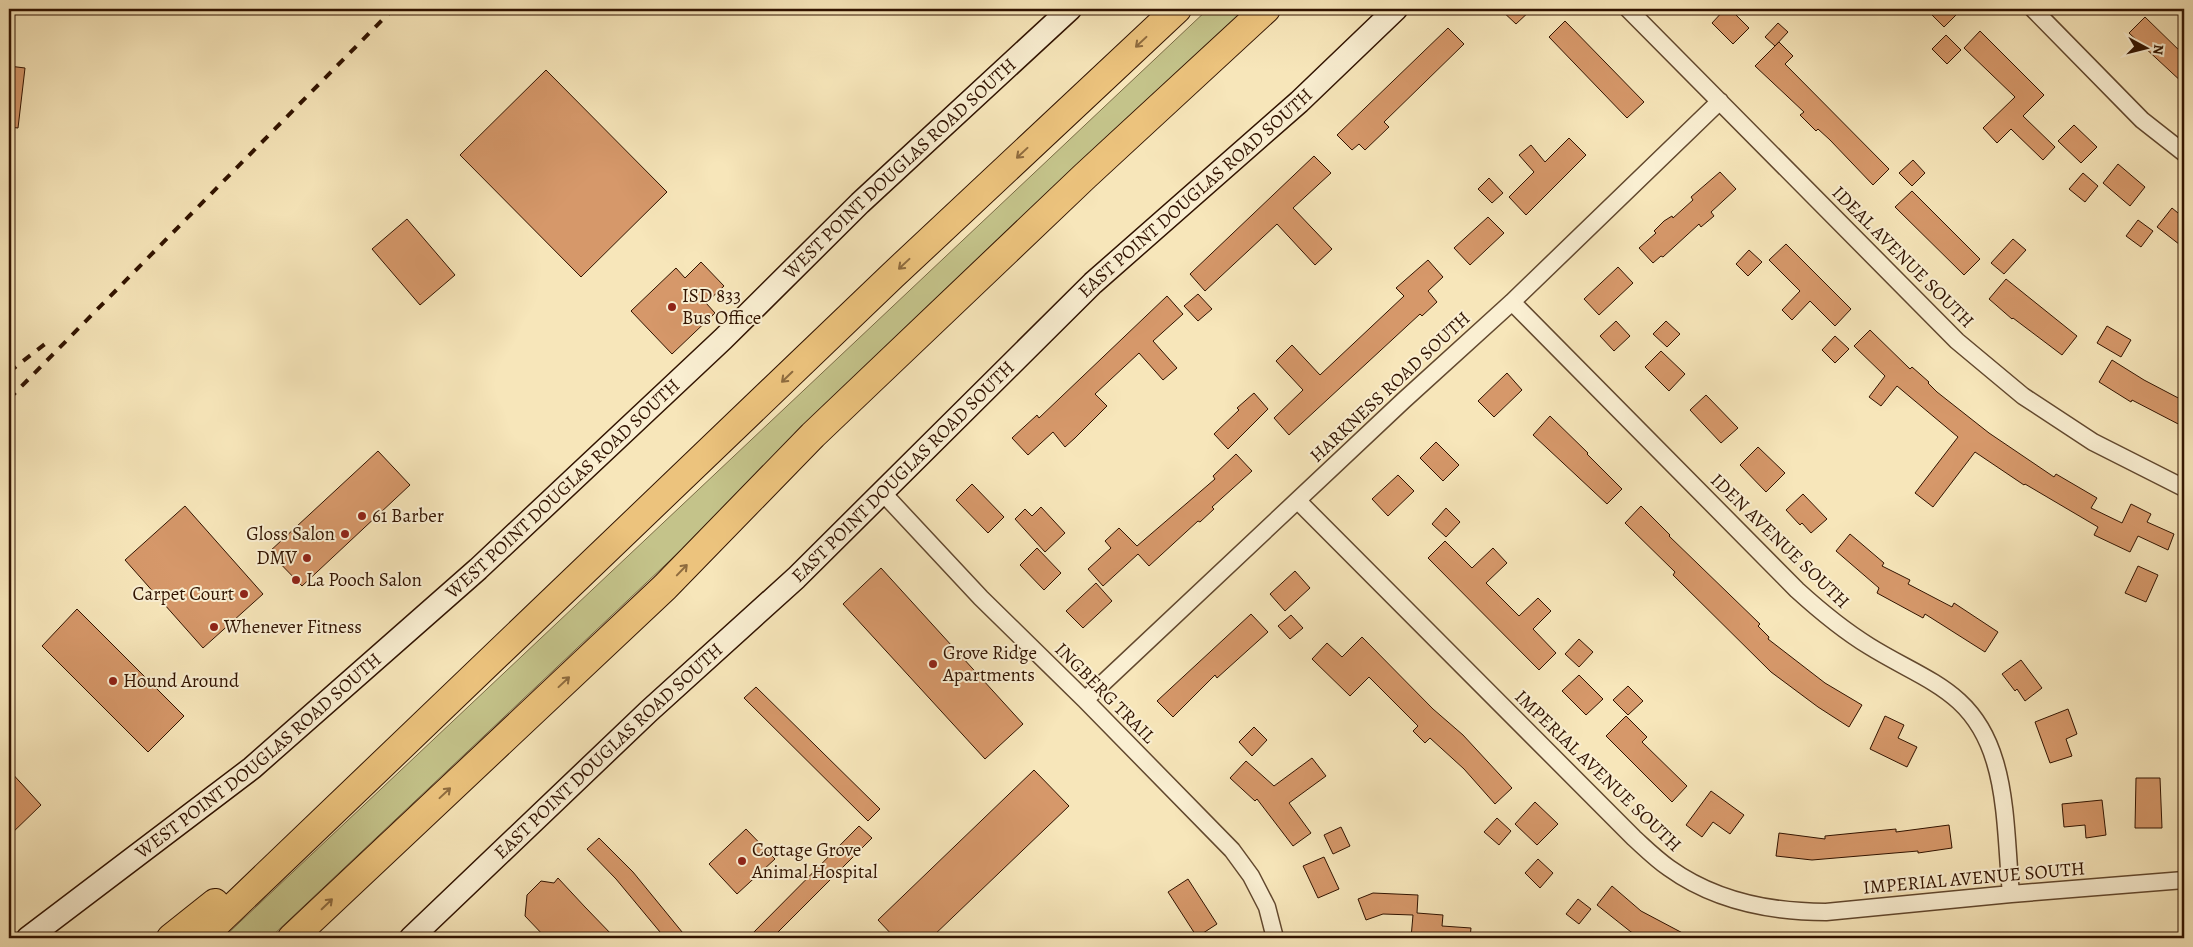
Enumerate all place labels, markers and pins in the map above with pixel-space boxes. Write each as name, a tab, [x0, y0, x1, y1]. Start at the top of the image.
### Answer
place label: ISD 833 Bus Office	[682, 283, 761, 331]
marker: ISD 833 Bus Office	[666, 301, 678, 313]
place label: 61 Barber	[372, 503, 444, 529]
marker: 61 Barber	[356, 510, 368, 522]
place label: Gloss Salon	[246, 521, 335, 547]
marker: Gloss Salon	[339, 528, 351, 540]
place label: DMV	[256, 545, 297, 571]
marker: DMV	[301, 552, 313, 564]
place label: La Pooch Salon	[306, 567, 422, 593]
marker: La Pooch Salon	[290, 574, 302, 586]
place label: Carpet Court	[133, 581, 234, 607]
marker: Carpet Court	[238, 588, 250, 600]
place label: Whenever Fitness	[223, 614, 362, 640]
marker: Whenever Fitness	[208, 621, 220, 633]
place label: Grove Ridge Apartments	[942, 640, 1037, 688]
marker: Grove Ridge Apartments	[927, 658, 939, 670]
place label: Hound Around	[123, 668, 240, 694]
marker: Hound Around	[107, 675, 119, 687]
place label: Cottage Grove Animal Hospital	[751, 837, 878, 885]
marker: Cottage Grove Animal Hospital	[736, 855, 748, 867]

